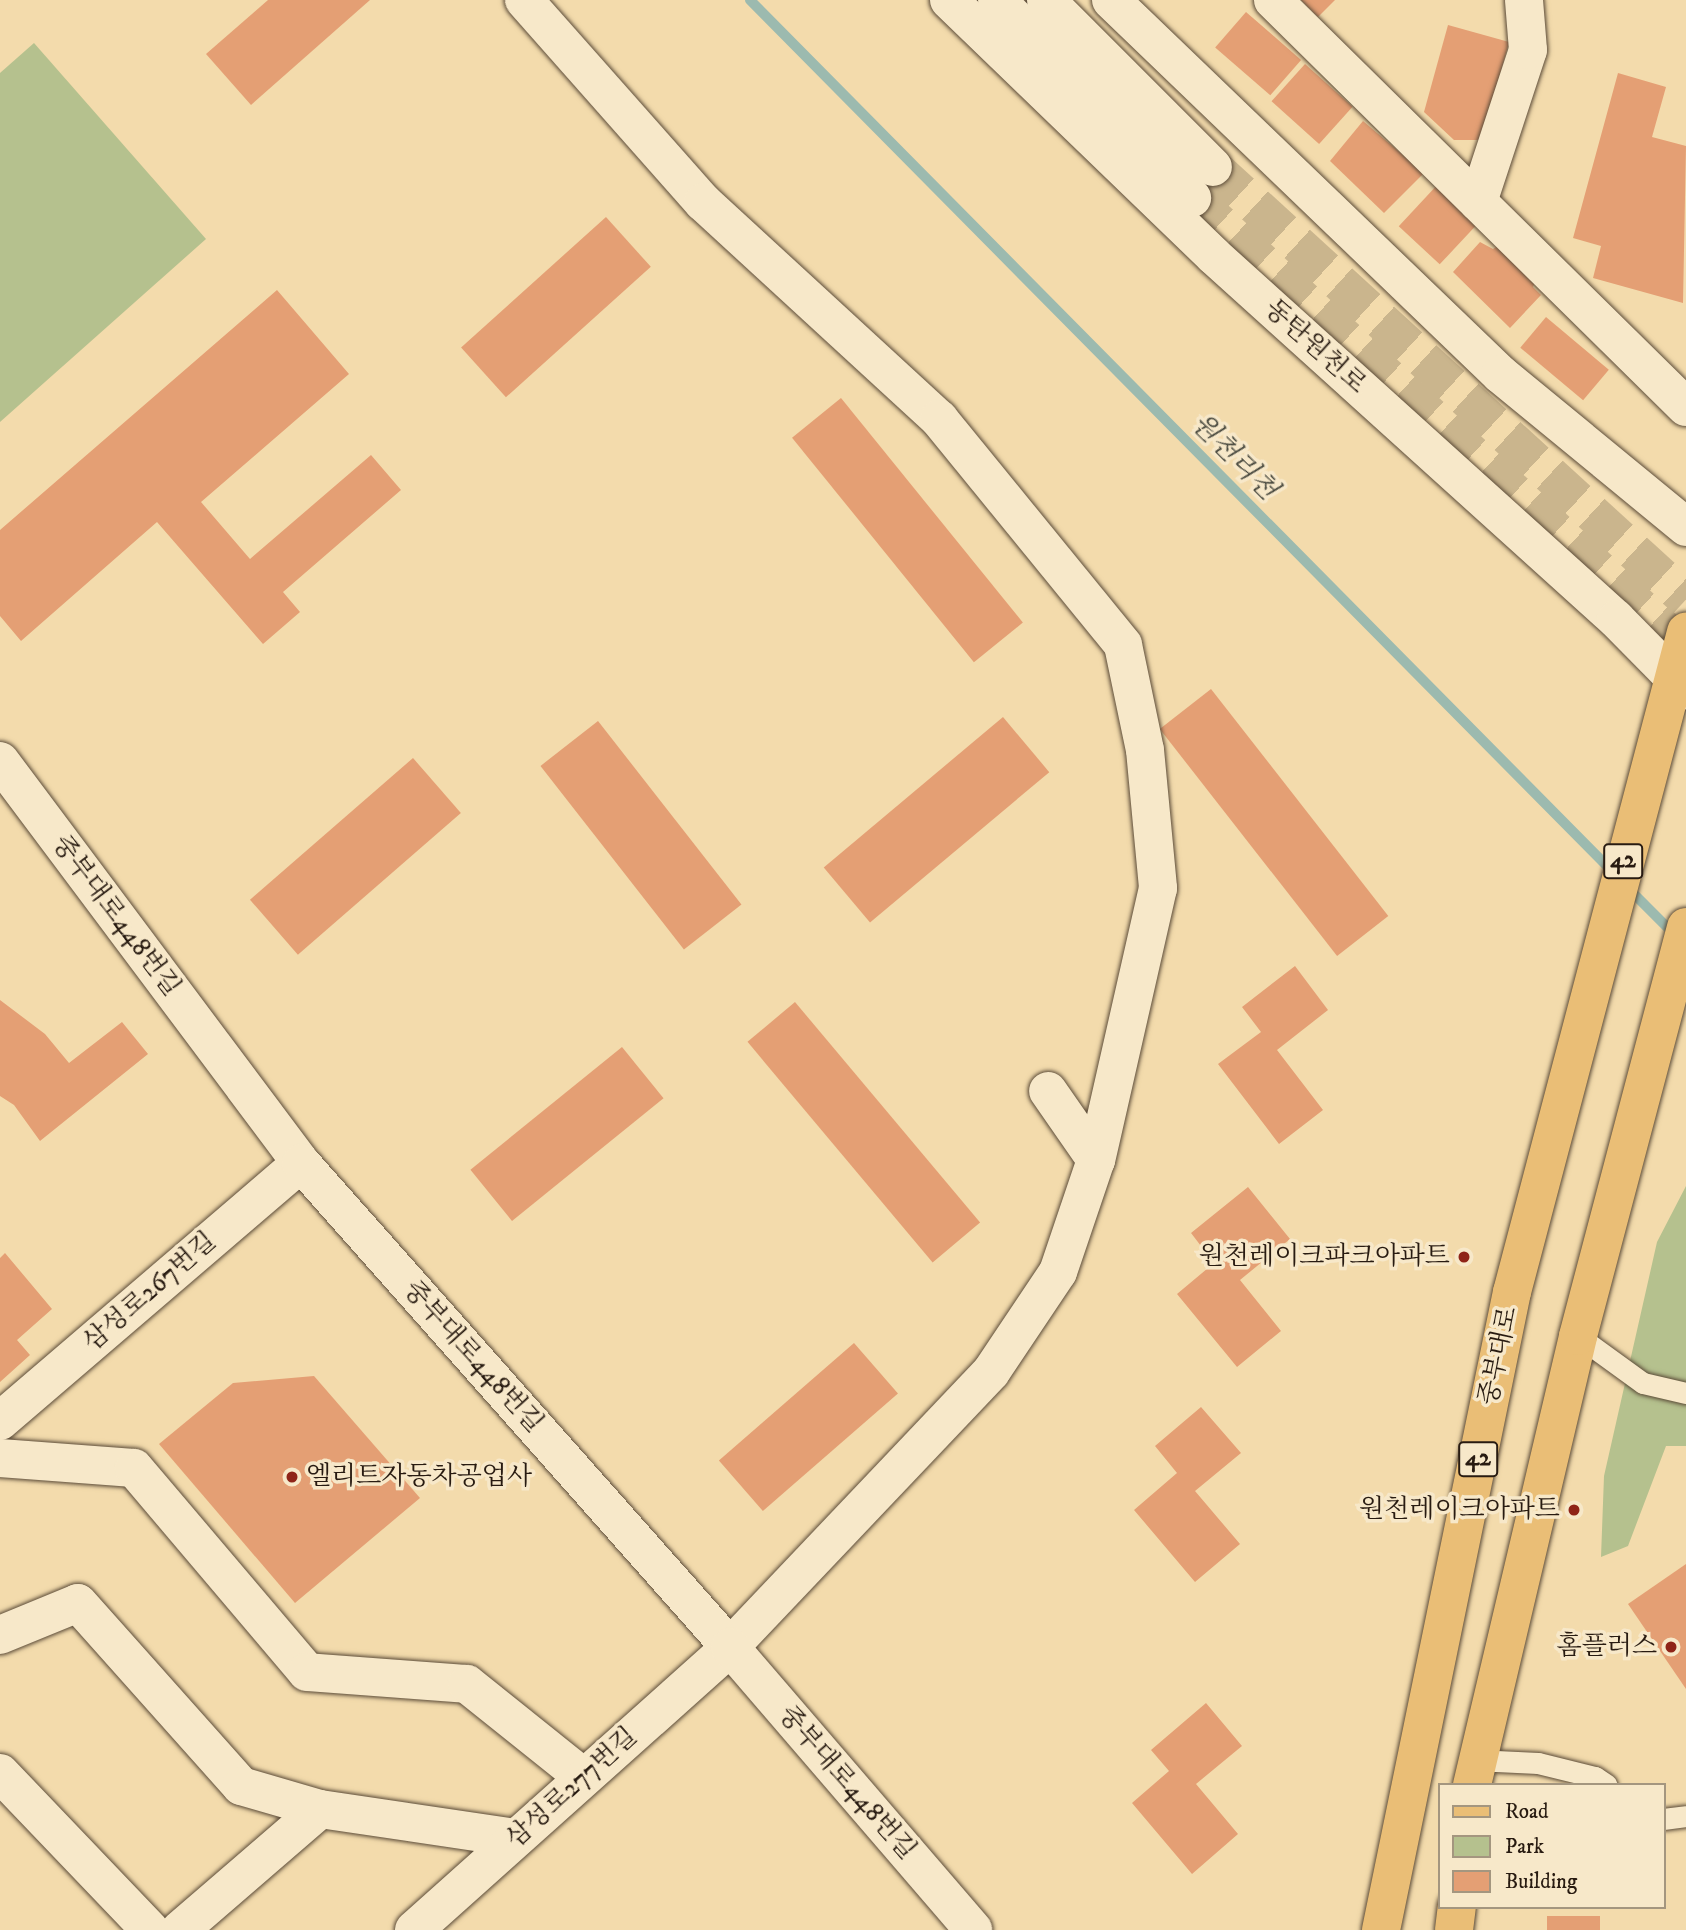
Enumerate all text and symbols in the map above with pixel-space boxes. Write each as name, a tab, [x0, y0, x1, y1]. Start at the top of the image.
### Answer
street label: 동탄원천로	[1258, 293, 1372, 401]
water label: 원천리천	[1184, 407, 1284, 507]
street label: 중부대로448번길	[45, 829, 187, 1003]
road number: 42	[1602, 840, 1644, 882]
street label: 삼성로267번길	[77, 1226, 223, 1358]
place label: 원천레이크파크아파트	[1199, 1241, 1450, 1273]
marker: 원천레이크파크아파트	[1456, 1249, 1472, 1265]
street label: 중부대로448번길	[397, 1275, 549, 1439]
street label: 중부대로	[1473, 1304, 1525, 1408]
road number: 42	[1457, 1438, 1499, 1479]
place label: 엘리트자동차공업사	[306, 1461, 532, 1493]
marker: 엘리트자동차공업사	[284, 1469, 300, 1485]
place label: 원천레이크아파트	[1359, 1494, 1560, 1526]
marker: 원천레이크아파트	[1566, 1502, 1582, 1518]
place label: 홈플러스	[1557, 1631, 1657, 1663]
marker: 홈플러스	[1663, 1639, 1679, 1655]
street label: 중부대로448번길	[772, 1700, 922, 1866]
street label: 삼성로277번길	[500, 1721, 644, 1855]
legend	[1438, 1783, 1665, 1909]
text: Road	[1505, 1799, 1549, 1825]
text: Park	[1505, 1834, 1544, 1860]
text: Building	[1505, 1869, 1577, 1895]

